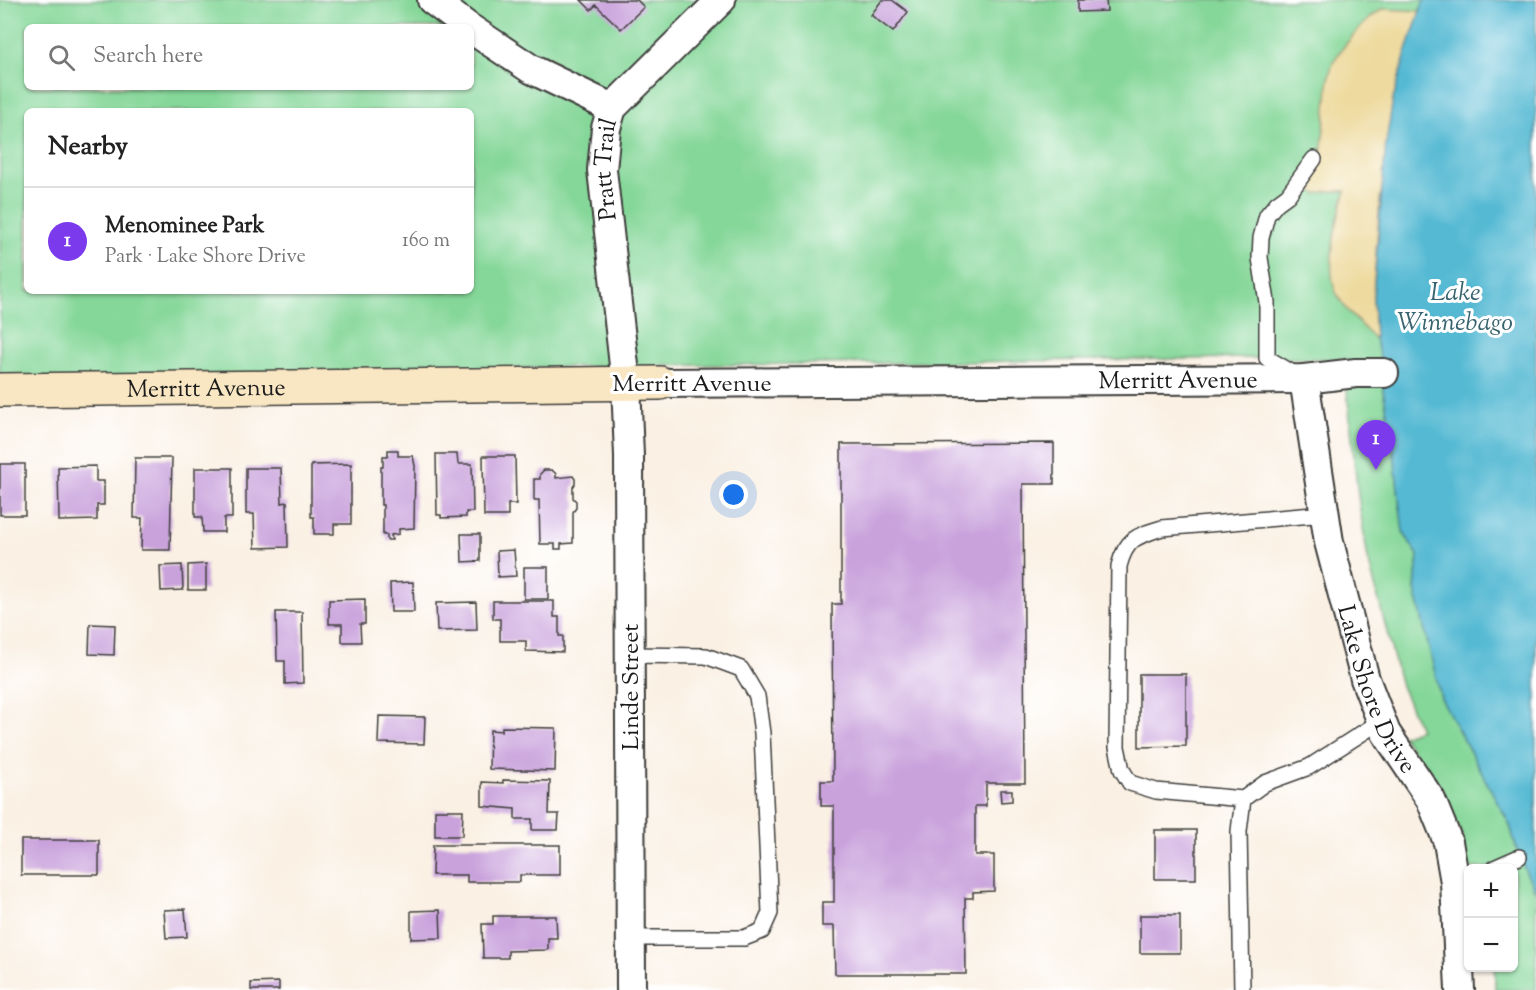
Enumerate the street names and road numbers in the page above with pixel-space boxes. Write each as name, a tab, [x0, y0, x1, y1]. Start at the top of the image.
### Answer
street label: Pratt Trail	[587, 114, 627, 222]
street label: Merritt Avenue	[1098, 364, 1258, 399]
street label: Merritt Avenue	[612, 368, 772, 402]
street label: Merritt Avenue	[126, 372, 286, 408]
street label: Lake Shore Drive	[1327, 602, 1424, 781]
street label: Linde Street	[615, 624, 649, 750]

